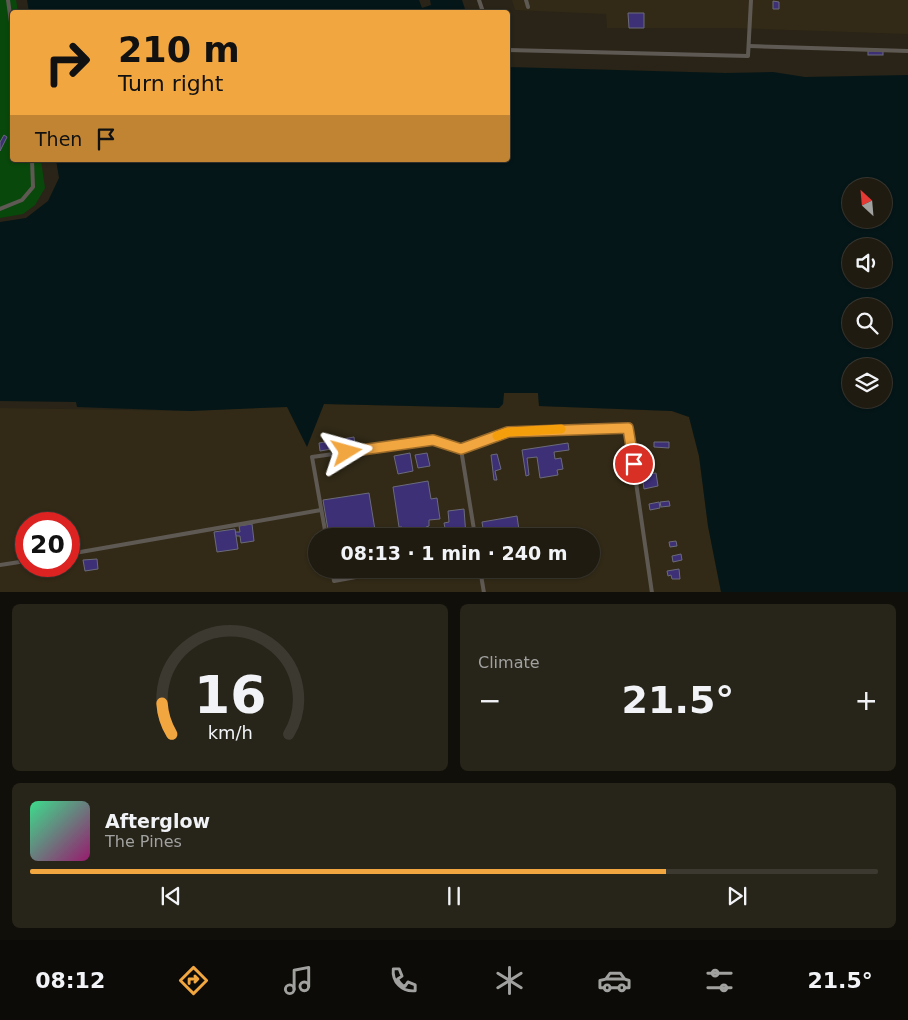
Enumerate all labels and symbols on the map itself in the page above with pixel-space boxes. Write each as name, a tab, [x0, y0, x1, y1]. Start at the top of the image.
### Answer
north arrow	[842, 178, 892, 228]
position arrow	[320, 425, 372, 477]
pin	[613, 443, 655, 485]
speed limit sign: 20	[15, 512, 80, 577]

